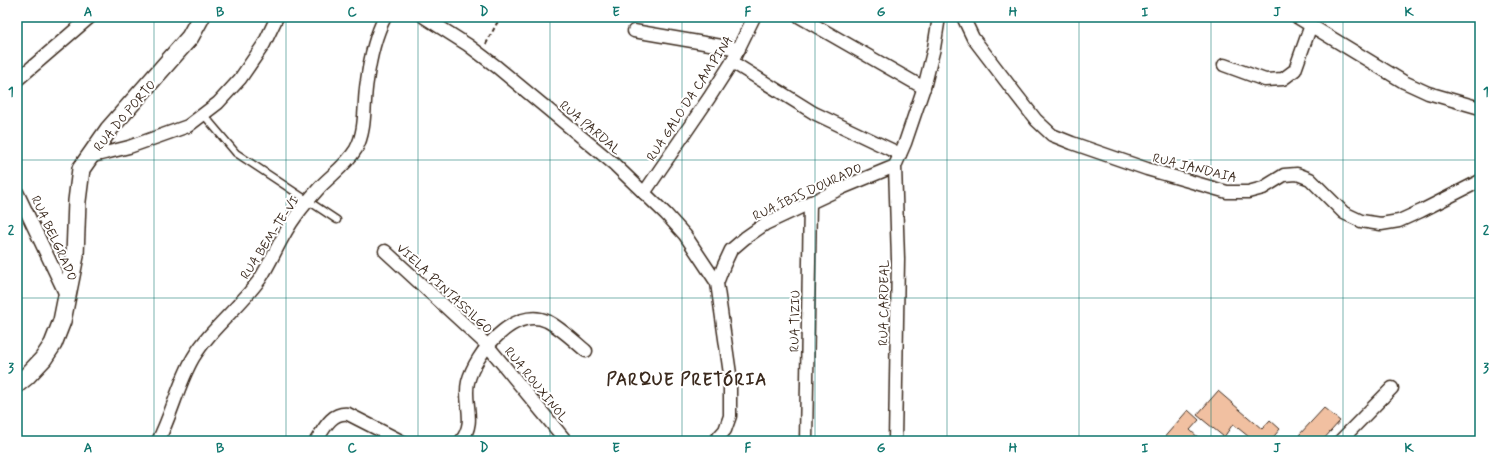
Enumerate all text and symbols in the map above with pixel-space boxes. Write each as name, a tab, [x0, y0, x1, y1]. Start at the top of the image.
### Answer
text: A	[84, 4, 92, 21]
text: B	[216, 4, 225, 21]
text: C	[347, 4, 357, 21]
text: D	[480, 4, 489, 21]
text: E	[612, 4, 620, 21]
text: F	[745, 4, 752, 21]
text: G	[877, 4, 886, 21]
text: H	[1009, 4, 1018, 21]
text: I	[1142, 4, 1149, 21]
text: J	[1273, 4, 1281, 21]
text: K	[1404, 4, 1414, 21]
street label: RUA GALO DA CAMPINA	[643, 33, 737, 165]
street label: RUA DO PORTO	[90, 77, 160, 155]
text: 1	[8, 84, 14, 101]
text: 1	[1483, 84, 1489, 101]
street label: RUA PARDAL	[556, 97, 624, 159]
street label: RUA JANDAIA	[1151, 150, 1239, 187]
street label: RUA ÍBIS DOURADO	[750, 159, 865, 225]
street label: RUA BELGRADO	[26, 193, 81, 284]
street label: RUA BEM-TE-VI	[237, 193, 304, 283]
text: 2	[8, 222, 15, 239]
text: 2	[1483, 222, 1490, 239]
street label: VIELA PINTASSILGO	[392, 240, 496, 338]
street label: RUA CARDEAL	[875, 260, 894, 346]
street label: RUA TIZIU	[786, 290, 805, 352]
street label: RUA ROUXINOL	[500, 344, 571, 426]
text: 3	[8, 360, 14, 377]
text: 3	[1483, 360, 1489, 377]
district label: PARQUE PRETÓRIA	[607, 369, 767, 391]
text: A	[84, 440, 92, 457]
text: B	[216, 440, 225, 457]
text: C	[347, 440, 357, 457]
text: D	[480, 440, 489, 457]
text: E	[612, 440, 620, 457]
text: F	[745, 440, 752, 457]
text: G	[877, 440, 886, 457]
text: H	[1009, 440, 1018, 457]
text: I	[1142, 440, 1149, 457]
text: J	[1273, 440, 1281, 457]
text: K	[1404, 440, 1414, 457]

